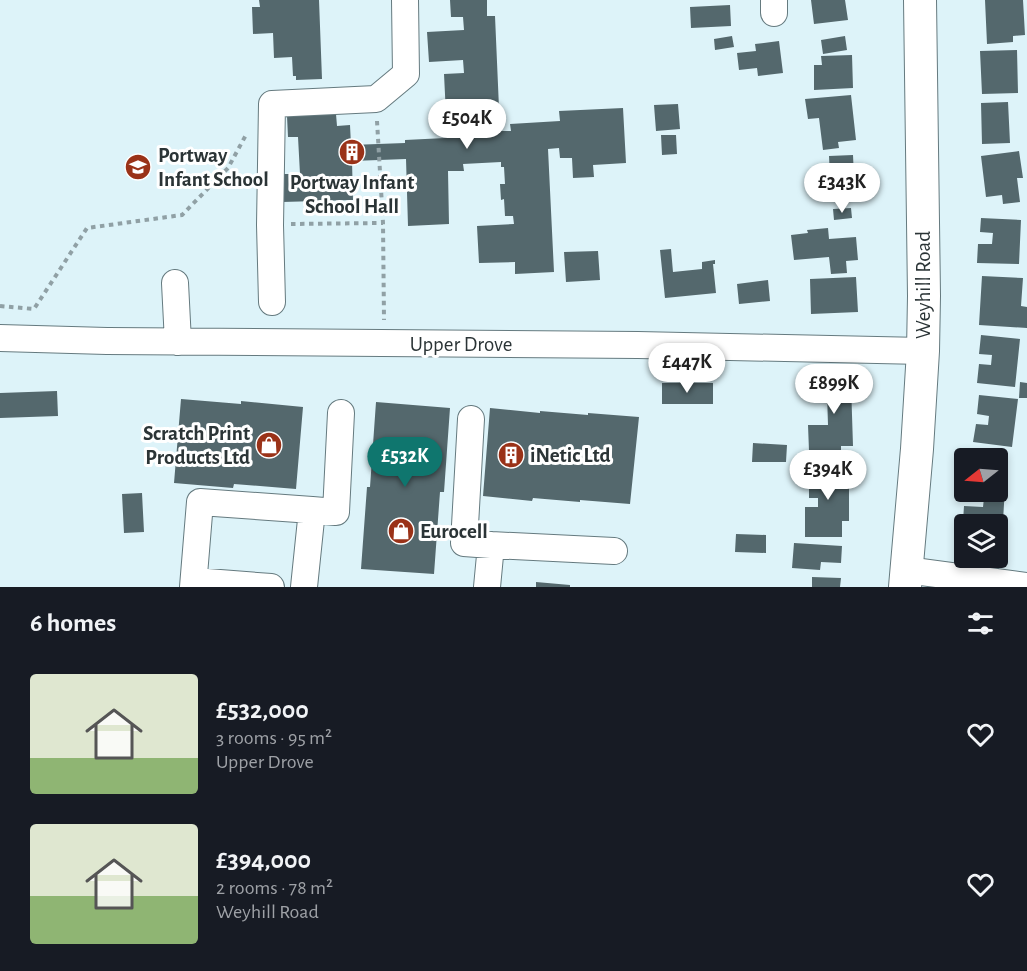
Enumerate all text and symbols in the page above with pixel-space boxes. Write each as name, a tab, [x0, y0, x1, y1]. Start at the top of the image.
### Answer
pin: £504K	[425, 99, 509, 150]
text: £504K	[442, 108, 492, 128]
building icon: Portway Infant School Hall	[337, 137, 367, 167]
place label: Portway Infant School	[158, 145, 269, 190]
school or university icon: Portway Infant School	[123, 152, 153, 182]
pin: £343K	[800, 163, 884, 214]
place label: Portway Infant School Hall	[290, 172, 414, 217]
text: £343K	[818, 172, 866, 192]
street label: Weyhill Road	[913, 231, 934, 339]
street label: Upper Drove	[410, 334, 512, 355]
pin: £447K	[645, 343, 729, 394]
text: £447K	[662, 352, 712, 372]
pin: £899K	[792, 364, 876, 415]
text: £899K	[809, 373, 859, 393]
place label: Scratch Print Products Ltd	[143, 423, 250, 468]
shop icon: Scratch Print Products Ltd	[254, 430, 284, 460]
pin: £532K	[363, 437, 447, 488]
building icon: iNetic Ltd	[496, 440, 526, 470]
place label: iNetic Ltd	[530, 445, 611, 466]
text: £532K	[381, 446, 429, 466]
north arrow	[954, 448, 1008, 502]
map controls	[954, 448, 1008, 568]
pin: £394K	[786, 450, 870, 501]
text: £394K	[804, 459, 852, 479]
button: layers	[954, 514, 1008, 568]
shop icon: Eurocell	[386, 516, 416, 546]
place label: Eurocell	[420, 521, 488, 542]
icon: filters	[964, 607, 997, 640]
text: 6 homes	[30, 610, 116, 636]
text: £532,000	[216, 697, 309, 723]
icon: home	[78, 698, 150, 770]
icon: heart	[964, 718, 997, 751]
text: 3 rooms · 95 m²	[216, 728, 332, 748]
text: Upper Drove	[216, 752, 314, 772]
text: £394,000	[216, 847, 311, 873]
icon: home	[78, 848, 150, 920]
icon: heart	[964, 868, 997, 901]
text: 2 rooms · 78 m²	[216, 878, 333, 898]
text: Weyhill Road	[216, 902, 319, 922]

